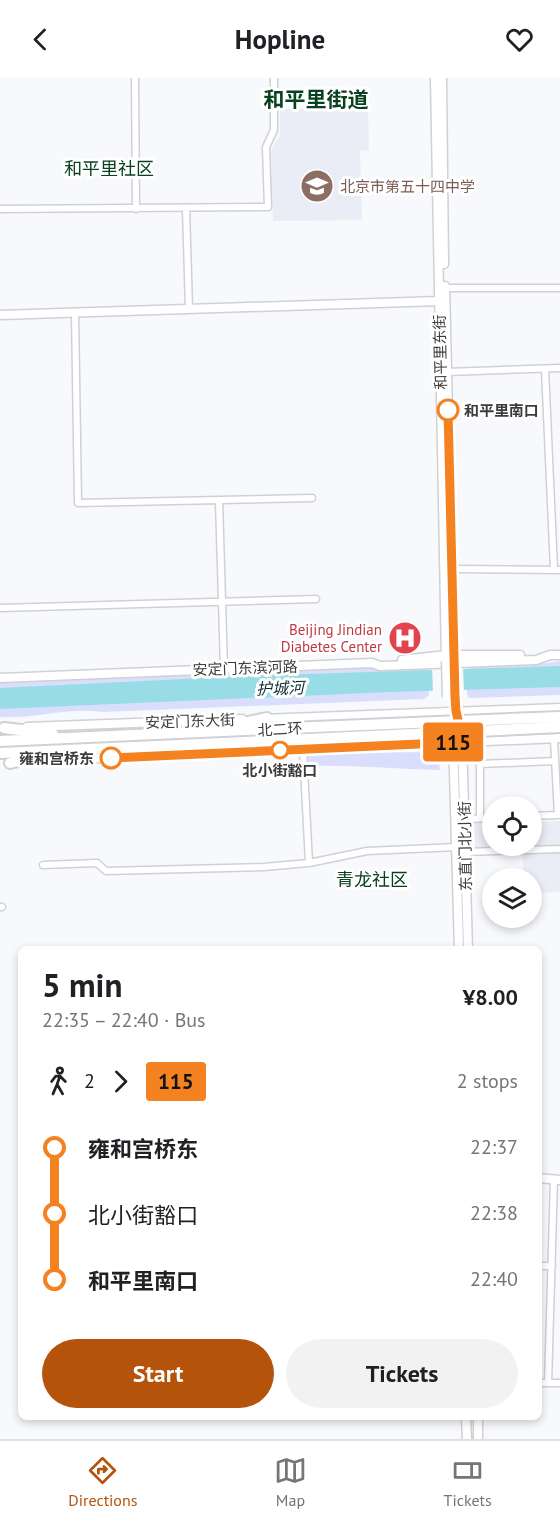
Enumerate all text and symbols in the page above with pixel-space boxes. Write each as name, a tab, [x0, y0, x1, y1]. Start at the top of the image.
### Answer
text: Hopline	[235, 22, 325, 56]
icon: back	[24, 23, 57, 56]
icon: heart	[503, 23, 536, 56]
district label: 和平里街道	[264, 86, 369, 113]
district label: 和平里社区	[64, 157, 154, 180]
school or university icon: 北京市第五十四中学	[299, 168, 335, 204]
place label: 北京市第五十四中学	[340, 177, 475, 196]
street label: 和平里东街	[430, 314, 450, 390]
marker: 和平里南口	[437, 399, 459, 421]
place label: 和平里南口	[464, 401, 539, 420]
place label: Beijing Jindian Diabetes Center	[281, 620, 382, 656]
hospital icon: Beijing Jindian Diabetes Center	[387, 620, 423, 656]
street label: 安定门东滨河路	[192, 657, 298, 679]
water label: 护城河	[256, 677, 307, 699]
street label: 安定门东大街	[145, 710, 235, 732]
street label: 北二环	[257, 718, 303, 740]
line badge: 115	[418, 722, 488, 762]
text: 115	[435, 729, 471, 756]
marker: 北小街豁口	[271, 741, 289, 759]
marker: 雍和宫桥东	[100, 747, 122, 769]
place label: 雍和宫桥东	[19, 749, 94, 768]
place label: 北小街豁口	[242, 761, 318, 780]
map controls	[482, 796, 542, 928]
button: locate	[482, 796, 542, 856]
street label: 东直门北小街	[455, 801, 475, 891]
district label: 青龙社区	[336, 868, 408, 891]
button: layers	[482, 868, 542, 928]
text: 5 min	[42, 963, 123, 1006]
text: ¥8.00	[463, 983, 518, 1011]
text: 22:35 – 22:40 · Bus	[42, 1007, 206, 1033]
icon: walk	[42, 1065, 75, 1098]
icon: forward	[104, 1065, 137, 1098]
text: 2	[84, 1068, 95, 1094]
text: 115	[158, 1068, 194, 1095]
text: 2 stops	[457, 1068, 518, 1094]
text: 22:37	[470, 1134, 518, 1160]
text: 雍和宫桥东	[88, 1135, 198, 1163]
text: 22:38	[470, 1200, 518, 1226]
text: 北小街豁口	[88, 1201, 198, 1229]
text: 22:40	[470, 1266, 518, 1292]
text: 和平里南口	[88, 1267, 198, 1295]
button: Start	[42, 1339, 274, 1408]
button: Tickets	[286, 1339, 518, 1408]
tab: Directions	[68, 1454, 137, 1510]
tab: Map	[274, 1454, 307, 1510]
tab: Tickets	[444, 1454, 492, 1510]

